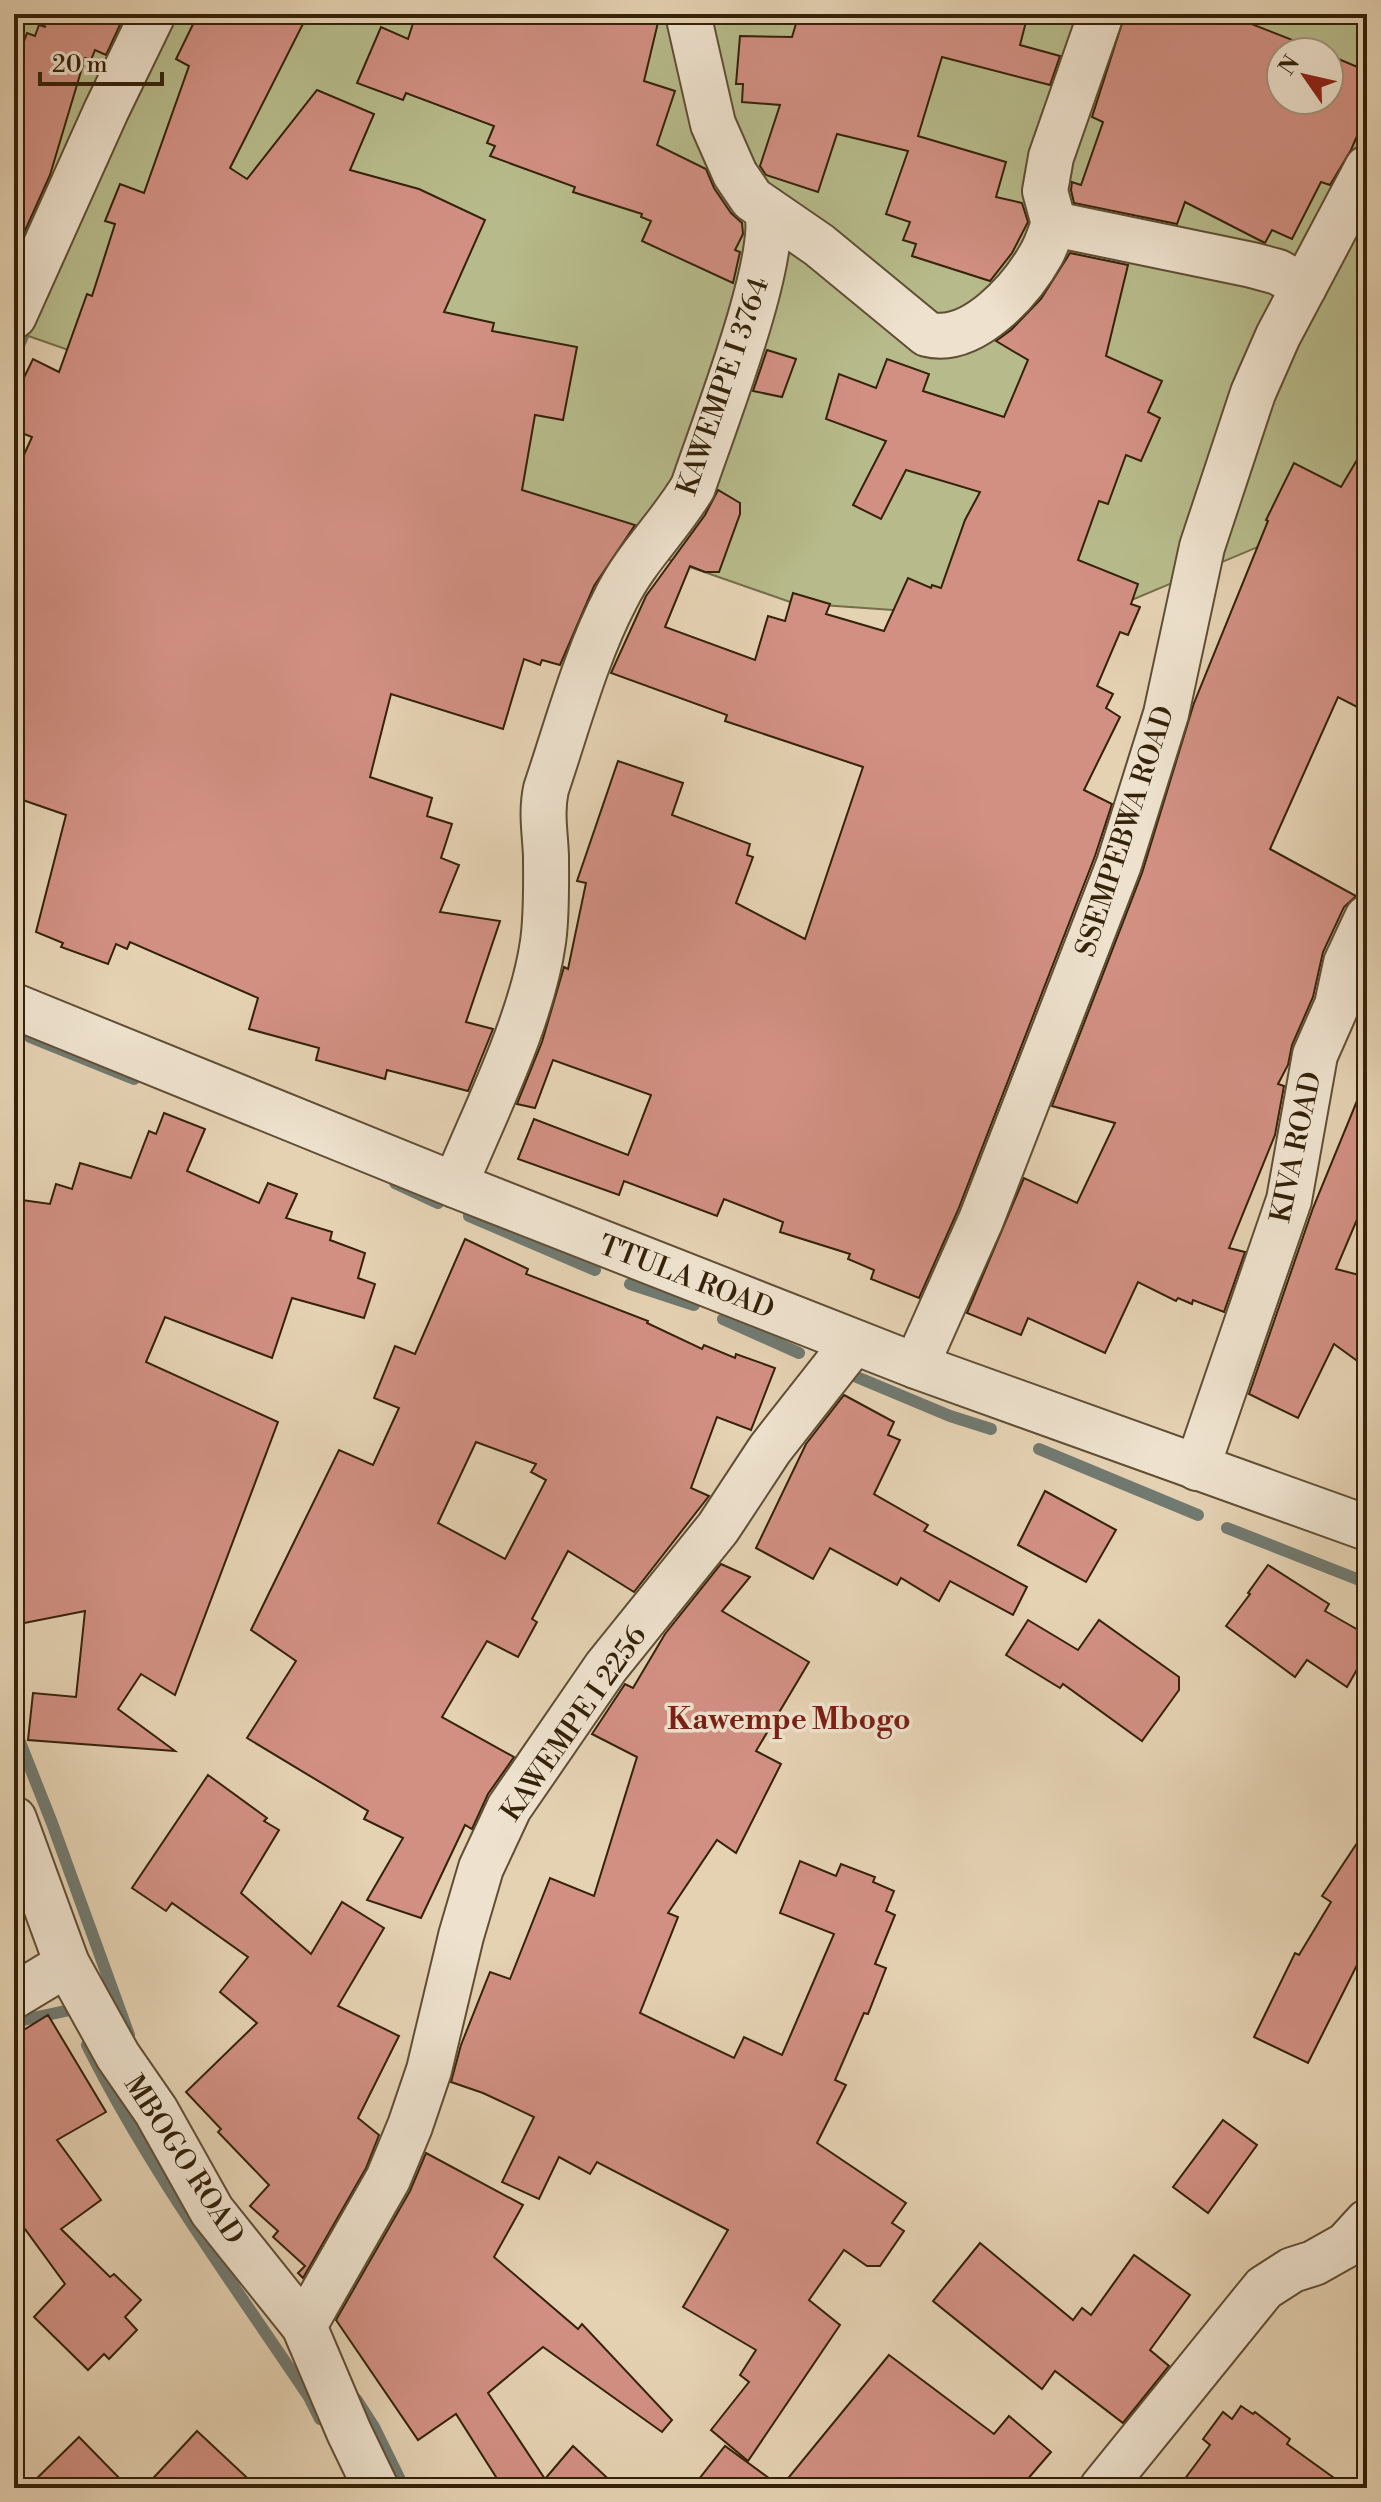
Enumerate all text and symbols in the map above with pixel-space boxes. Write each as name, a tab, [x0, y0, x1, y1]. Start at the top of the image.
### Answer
scale bar	[40, 36, 162, 86]
north arrow	[1265, 36, 1345, 116]
text: 20 m	[52, 50, 108, 80]
text: N	[1274, 50, 1306, 80]
street label: KAWEMPE I 3764	[670, 273, 777, 500]
street label: SSEMPEBWA ROAD	[1068, 702, 1183, 961]
street label: KIVA ROAD	[1263, 1069, 1330, 1226]
street label: TTULA ROAD	[594, 1228, 779, 1327]
street label: KAWEMPE I 2256	[494, 1619, 655, 1828]
district label: Kawempe Mbogo	[667, 1701, 911, 1739]
street label: MBOGO ROAD	[116, 2069, 251, 2251]

